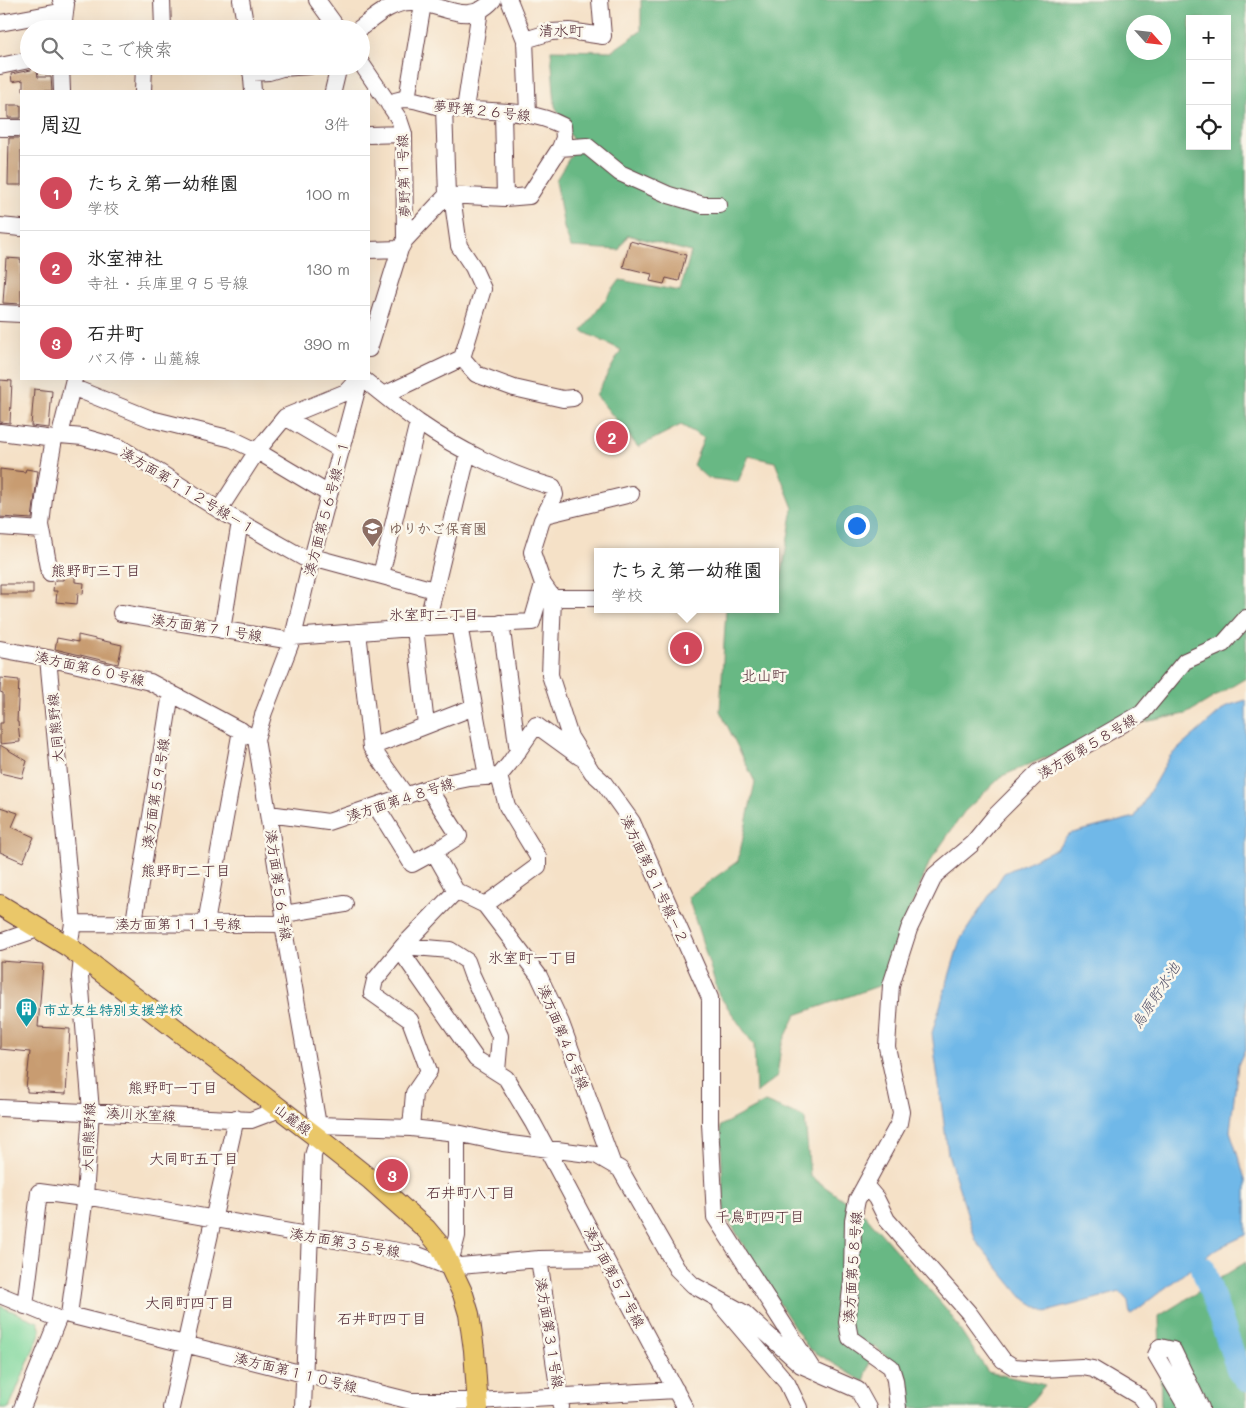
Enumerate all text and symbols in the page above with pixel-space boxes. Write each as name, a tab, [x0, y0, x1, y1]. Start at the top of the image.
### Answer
north arrow	[1126, 15, 1171, 60]
map controls	[1186, 15, 1231, 150]
button: +	[1186, 15, 1231, 60]
search box	[20, 20, 370, 75]
district label: 清水町	[538, 20, 584, 40]
icon: search	[38, 34, 66, 62]
text: ここで検索	[78, 36, 173, 61]
button: −	[1186, 60, 1231, 105]
street label: 夢野第２６号線	[432, 95, 532, 125]
button: locate	[1186, 105, 1231, 150]
text: 周辺	[40, 110, 82, 137]
text: 3件	[325, 113, 350, 134]
street label: 夢野第１号線	[392, 134, 414, 218]
text: たちえ第一幼稚園	[87, 170, 239, 195]
text: 1	[52, 183, 60, 204]
text: 100 m	[305, 183, 350, 204]
text: 学校	[87, 197, 119, 218]
text: 氷室神社	[87, 245, 163, 270]
text: 2	[52, 258, 60, 279]
text: 130 m	[306, 258, 350, 279]
text: 寺社 · 兵庫里９５号線	[87, 272, 248, 293]
text: 石井町	[87, 320, 144, 345]
text: 3	[51, 333, 61, 354]
text: 390 m	[303, 333, 350, 354]
text: バス停 · 山麓線	[87, 347, 200, 368]
pin: 2	[596, 418, 628, 456]
street label: 湊方面第５６号線－１	[299, 438, 353, 578]
street label: 湊方面第１１２号線－１	[117, 442, 259, 538]
your location	[844, 513, 870, 539]
school or university icon: ゆりかご保育園	[361, 516, 385, 547]
place label: ゆりかご保育園	[389, 519, 487, 538]
popup	[594, 548, 779, 613]
text: たちえ第一幼稚園	[611, 557, 762, 582]
district label: 熊野町三丁目	[51, 560, 141, 580]
text: 学校	[611, 584, 643, 605]
district label: 氷室町二丁目	[389, 604, 479, 624]
street label: 湊方面第７１号線	[150, 609, 264, 645]
pin: 1	[670, 629, 702, 667]
street label: 湊方面第６０号線	[33, 646, 147, 690]
district label: 北山町	[741, 665, 787, 685]
street label: 大同熊野線	[42, 692, 68, 764]
street label: 湊方面第５８号線	[1034, 709, 1140, 783]
street label: 湊方面第５９号線	[137, 736, 173, 850]
street label: 湊方面第４８号線	[344, 773, 456, 825]
street label: 湊方面第８１号線－２	[617, 812, 693, 946]
street label: 湊方面第５６号線	[262, 828, 296, 942]
district label: 熊野町二丁目	[141, 860, 231, 880]
street label: 湊方面第１１１号線	[115, 914, 241, 933]
district label: 氷室町一丁目	[488, 947, 578, 967]
water label: 烏原貯水池	[1126, 957, 1184, 1032]
street label: 湊方面第４６号線	[534, 982, 594, 1092]
building icon: 市立友生特別支援学校	[15, 997, 39, 1028]
place label: 市立友生特別支援学校	[43, 1000, 183, 1019]
district label: 熊野町一丁目	[128, 1077, 218, 1097]
street label: 山麓線	[271, 1099, 315, 1139]
street label: 大同熊野線	[77, 1102, 99, 1172]
street label: 湊川氷室線	[106, 1103, 176, 1125]
district label: 大同町五丁目	[149, 1148, 239, 1168]
pin: 3	[376, 1156, 408, 1194]
district label: 石井町八丁目	[426, 1182, 516, 1202]
district label: 千鳥町四丁目	[715, 1206, 805, 1226]
street label: 湊方面第５８号線	[839, 1210, 865, 1324]
street label: 湊方面第３５号線	[288, 1223, 402, 1261]
street label: 湊方面第５７号線	[580, 1223, 650, 1331]
street label: 湊方面第３１号線	[532, 1276, 568, 1390]
district label: 大同町四丁目	[145, 1292, 235, 1312]
district label: 石井町四丁目	[337, 1308, 427, 1328]
street label: 湊方面第１１０号線	[233, 1348, 359, 1396]

